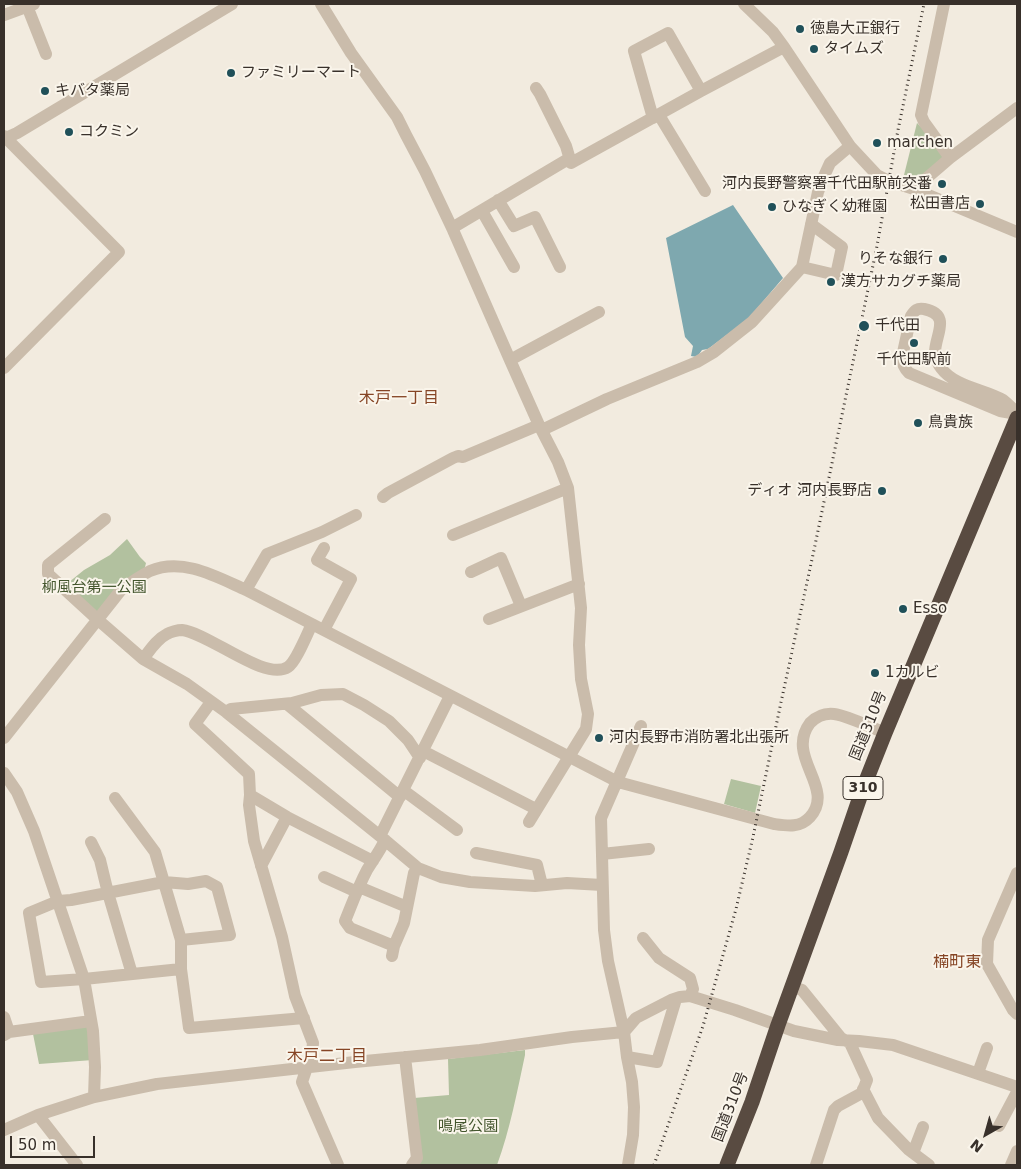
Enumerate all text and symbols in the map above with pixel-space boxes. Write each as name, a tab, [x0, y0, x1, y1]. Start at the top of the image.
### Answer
place label: 徳島大正銀行	[810, 20, 900, 38]
marker: 徳島大正銀行	[794, 23, 806, 35]
place label: タイムズ	[824, 40, 884, 58]
marker: タイムズ	[808, 43, 820, 55]
place label: ファミリーマート	[241, 64, 361, 82]
marker: ファミリーマート	[225, 67, 237, 79]
place label: キバタ薬局	[55, 82, 130, 100]
marker: キバタ薬局	[39, 85, 51, 97]
place label: コクミン	[79, 123, 139, 141]
marker: コクミン	[63, 126, 75, 138]
place label: marchen	[887, 134, 953, 152]
marker: marchen	[871, 137, 883, 149]
place label: 河内長野警察署千代田駅前交番	[722, 175, 932, 193]
marker: 河内長野警察署千代田駅前交番	[936, 178, 948, 190]
place label: 松田書店	[910, 195, 970, 213]
place label: ひなぎく幼稚園	[782, 198, 887, 216]
marker: 松田書店	[974, 198, 986, 210]
marker: ひなぎく幼稚園	[766, 201, 778, 213]
place label: りそな銀行	[858, 250, 933, 268]
marker: りそな銀行	[937, 253, 949, 265]
place label: 漢方サカグチ薬局	[841, 273, 961, 291]
marker: 漢方サカグチ薬局	[825, 276, 837, 288]
place label: 千代田	[875, 317, 920, 335]
marker: 千代田	[857, 319, 871, 333]
marker: 千代田駅前	[908, 337, 920, 349]
place label: 千代田駅前	[877, 351, 951, 369]
district label: 木戸一丁目	[359, 389, 439, 409]
place label: 鳥貴族	[928, 414, 973, 432]
marker: 鳥貴族	[912, 417, 924, 429]
place label: ディオ 河内長野店	[747, 482, 872, 500]
marker: ディオ 河内長野店	[876, 485, 888, 497]
park label: 柳風台第一公園	[42, 579, 146, 597]
place label: Esso	[913, 600, 947, 618]
marker: Esso	[897, 603, 909, 615]
place label: 1カルビ	[885, 664, 940, 682]
marker: 1カルビ	[869, 667, 881, 679]
street label: 国道310号	[847, 688, 891, 764]
place label: 河内長野市消防署北出張所	[609, 729, 789, 747]
marker: 河内長野市消防署北出張所	[593, 732, 605, 744]
road number: 310	[843, 776, 883, 800]
district label: 楠町東	[933, 953, 981, 973]
district label: 木戸二丁目	[287, 1047, 367, 1067]
street label: 国道310号	[709, 1069, 753, 1145]
north arrow	[961, 1109, 1011, 1159]
park label: 鳴尾公園	[438, 1118, 498, 1136]
scale bar	[12, 1126, 98, 1158]
text: 50 m	[18, 1136, 56, 1154]
text: N	[967, 1136, 986, 1156]

